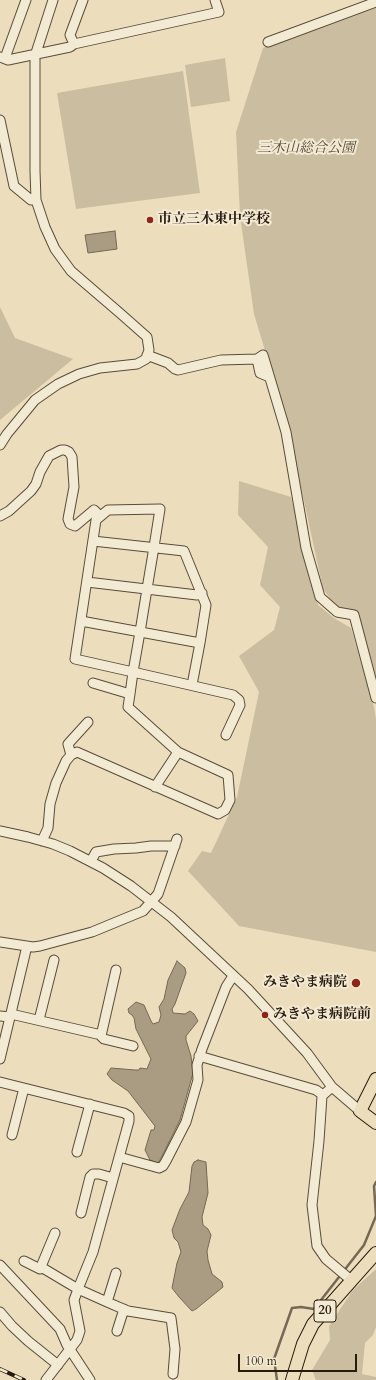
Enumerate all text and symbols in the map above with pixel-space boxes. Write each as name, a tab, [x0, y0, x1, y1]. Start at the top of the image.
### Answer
park label: 三木山総合公園	[257, 141, 355, 157]
place label: 市立三木東中学校	[158, 212, 270, 228]
marker: 市立三木東中学校	[145, 215, 155, 225]
place label: みきやま病院	[263, 975, 347, 991]
marker: みきやま病院	[350, 977, 362, 989]
place label: みきやま病院前	[273, 1007, 371, 1023]
marker: みきやま病院前	[260, 1010, 270, 1020]
road number: 20	[314, 1300, 336, 1322]
scale bar	[240, 1346, 359, 1372]
text: 100 m	[245, 1353, 277, 1369]

